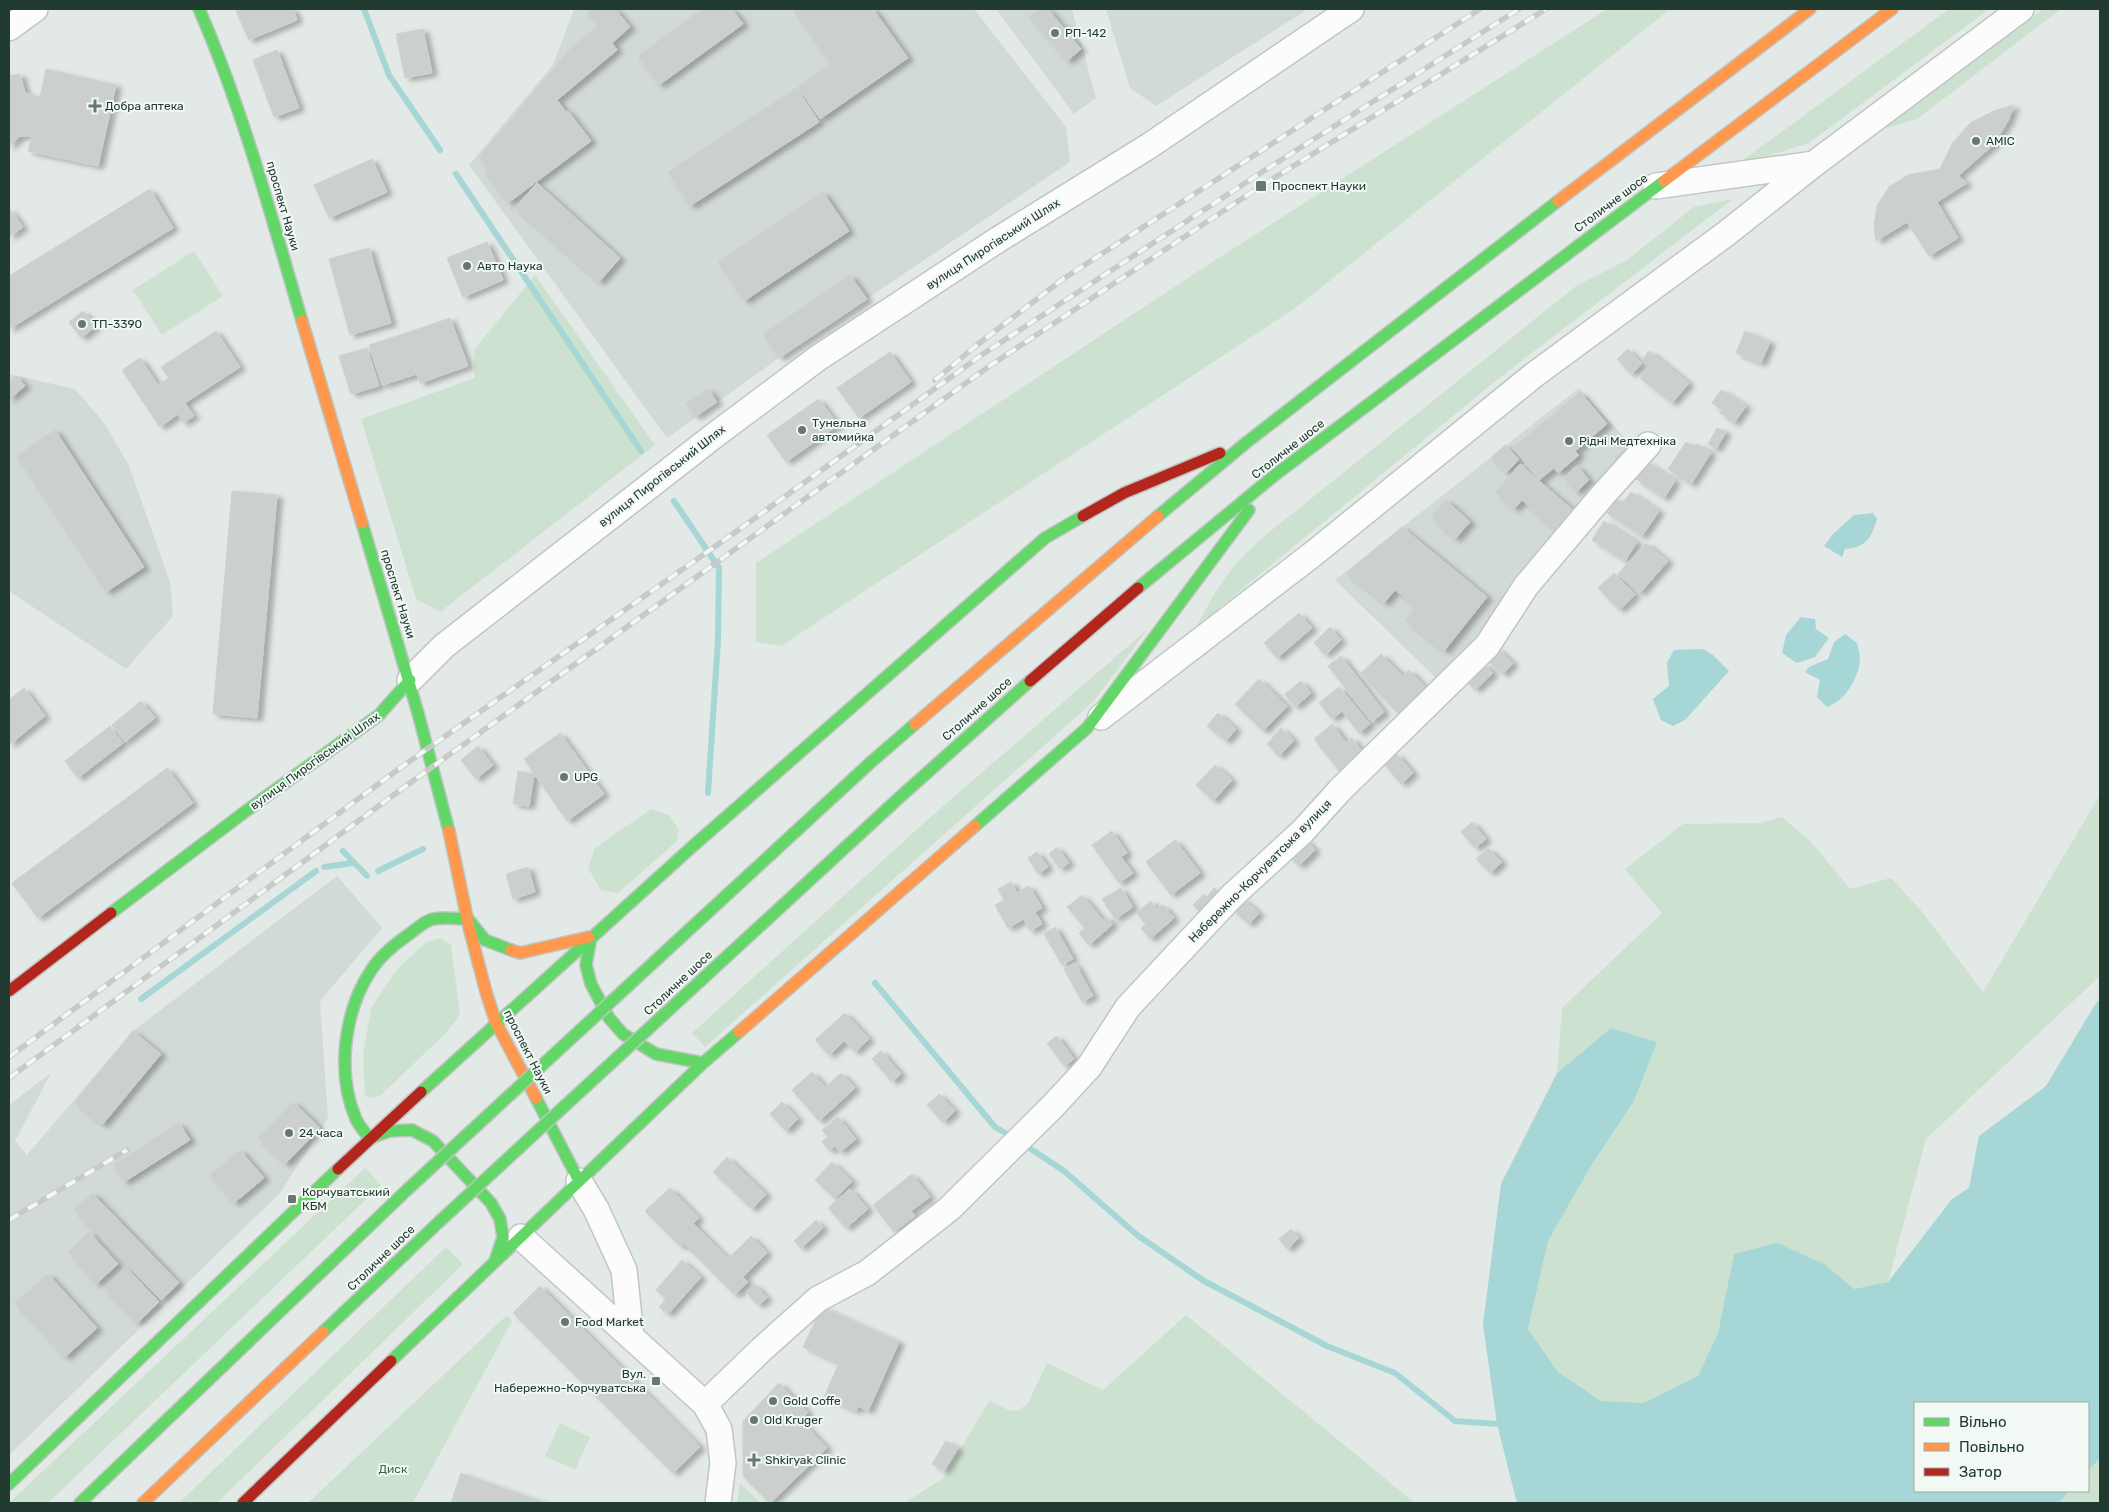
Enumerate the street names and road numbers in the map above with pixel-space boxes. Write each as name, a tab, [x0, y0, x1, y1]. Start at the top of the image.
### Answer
street label: проспект Науки	[264, 160, 302, 252]
street label: Столичне шосе	[1571, 171, 1651, 235]
street label: вулиця Пирогівський Шлях	[923, 195, 1063, 293]
street label: Столичне шосе	[1249, 416, 1327, 482]
street label: вулиця Пирогівський Шлях	[596, 422, 729, 530]
street label: проспект Науки	[378, 548, 418, 640]
street label: Столичне шосе	[939, 674, 1015, 744]
street label: вулиця Пирогівський Шлях	[247, 709, 383, 813]
street label: Набережно-Корчуватська вулиця	[1186, 797, 1334, 945]
street label: Столичне шосе	[641, 948, 715, 1018]
street label: проспект Науки	[501, 1008, 555, 1096]
street label: Столичне шосе	[344, 1222, 418, 1294]

